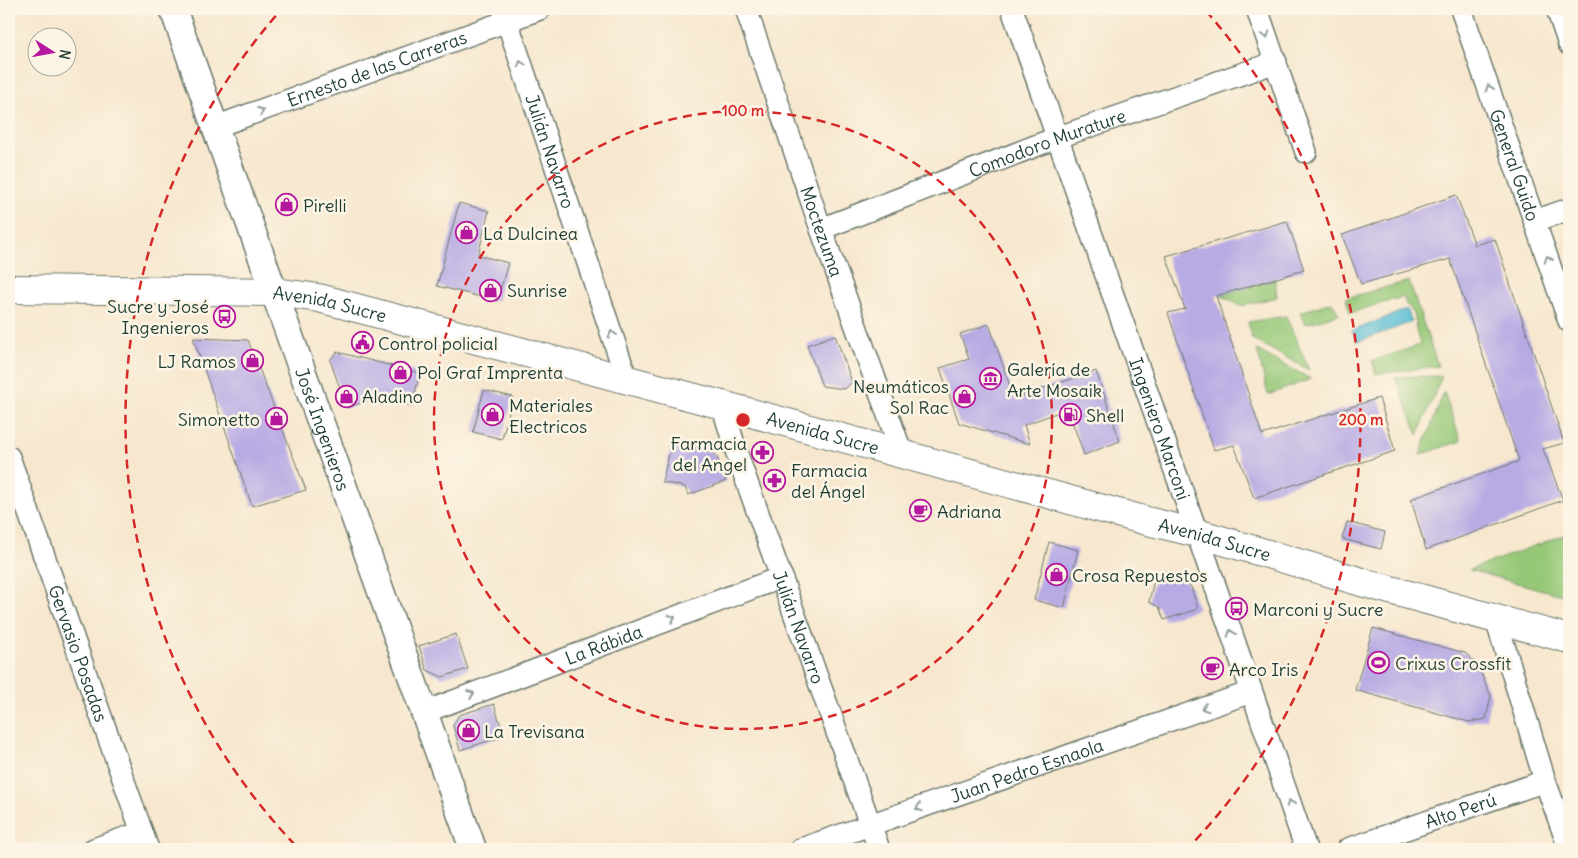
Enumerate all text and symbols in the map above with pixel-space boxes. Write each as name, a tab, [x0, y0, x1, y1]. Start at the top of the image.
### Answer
street label: Ernesto de las Carreras	[284, 25, 470, 111]
north arrow	[28, 28, 78, 78]
one-way arrow	[1260, 31, 1270, 39]
text: N	[55, 48, 75, 61]
one-way arrow	[517, 60, 527, 68]
one-way arrow	[1485, 85, 1495, 93]
street label: Julián Navarro	[521, 91, 580, 211]
text: 100 m	[722, 101, 764, 120]
street label: Comodoro Murature	[965, 103, 1129, 182]
street label: General Guido	[1485, 106, 1545, 224]
one-way arrow	[256, 107, 264, 117]
street label: Moctezuma	[796, 183, 849, 280]
shop icon: Pirelli	[275, 193, 299, 217]
place label: Pirelli	[303, 194, 346, 217]
shop icon: La Dulcinea	[455, 221, 479, 245]
place label: La Dulcinea	[483, 222, 578, 245]
one-way arrow	[1543, 255, 1553, 263]
shop icon: Sunrise	[479, 278, 503, 302]
place label: Sunrise	[507, 279, 567, 302]
street label: Avenida Sucre	[272, 280, 389, 327]
place label: Sucre y José Ingenieros	[107, 295, 209, 339]
bus stop icon: Sucre y José Ingenieros	[213, 304, 237, 328]
one-way arrow	[607, 330, 617, 339]
public building icon: Control policial	[350, 331, 374, 355]
place label: Control policial	[378, 332, 498, 355]
shop icon: LJ Ramos	[240, 349, 264, 373]
place label: LJ Ramos	[158, 350, 236, 373]
street label: Ingeniero Marconi	[1124, 354, 1196, 503]
place label: Galería de Arte Mosaik	[1007, 358, 1102, 402]
shop icon: Pol Graf Imprenta	[389, 360, 413, 384]
place label: Pol Graf Imprenta	[417, 361, 563, 384]
street label: José Ingenieros	[290, 364, 356, 494]
museum icon: Galería de Arte Mosaik	[979, 367, 1003, 391]
place label: Neumáticos Sol Rac	[853, 375, 949, 419]
shop icon: Aladino	[334, 384, 358, 408]
shop icon: Neumáticos Sol Rac	[953, 384, 977, 408]
place label: Aladino	[362, 385, 423, 408]
place label: Materiales Electricos	[509, 394, 593, 438]
shop icon: Materiales Electricos	[481, 403, 505, 427]
fuel station icon: Shell	[1058, 403, 1082, 427]
place label: Shell	[1086, 404, 1124, 427]
street label: Avenida Sucre	[764, 406, 882, 459]
shop icon: Simonetto	[264, 407, 288, 431]
place label: Simonetto	[178, 408, 260, 431]
text: 200 m	[1339, 410, 1383, 429]
centre of rings	[734, 411, 752, 429]
place label: Farmacia del Angel	[671, 432, 747, 476]
pharmacy icon: Farmacia del Angel	[751, 441, 775, 465]
place label: Farmacia del Ángel	[791, 459, 867, 503]
pharmacy icon: Farmacia del Ángel	[763, 468, 787, 492]
cafe icon: Adriana	[909, 499, 933, 523]
place label: Adriana	[937, 500, 1002, 523]
street label: Avenida Sucre	[1156, 513, 1274, 566]
shop icon: Crosa Repuestos	[1044, 563, 1068, 587]
place label: Crosa Repuestos	[1072, 564, 1208, 587]
street label: Julián Navarro	[768, 567, 830, 687]
street label: Gervasio Posadas	[44, 581, 113, 725]
bus stop icon: Marconi y Sucre	[1225, 597, 1249, 621]
place label: Marconi y Sucre	[1253, 598, 1383, 621]
one-way arrow	[667, 614, 676, 625]
street label: La Rábida	[562, 619, 645, 669]
one-way arrow	[1227, 629, 1237, 638]
sports icon: Crixus Crossfit	[1367, 651, 1391, 675]
place label: Crixus Crossfit	[1395, 652, 1511, 675]
cafe icon: Arco Iris	[1201, 657, 1225, 681]
place label: Arco Iris	[1229, 658, 1298, 681]
one-way arrow	[466, 690, 474, 700]
one-way arrow	[1201, 702, 1210, 712]
shop icon: La Trevisana	[456, 719, 480, 743]
place label: La Trevisana	[484, 720, 585, 743]
street label: Juan Pedro Esnaola	[947, 733, 1106, 808]
street label: Alto Perú	[1422, 787, 1499, 833]
one-way arrow	[1286, 799, 1296, 808]
one-way arrow	[916, 802, 924, 812]

